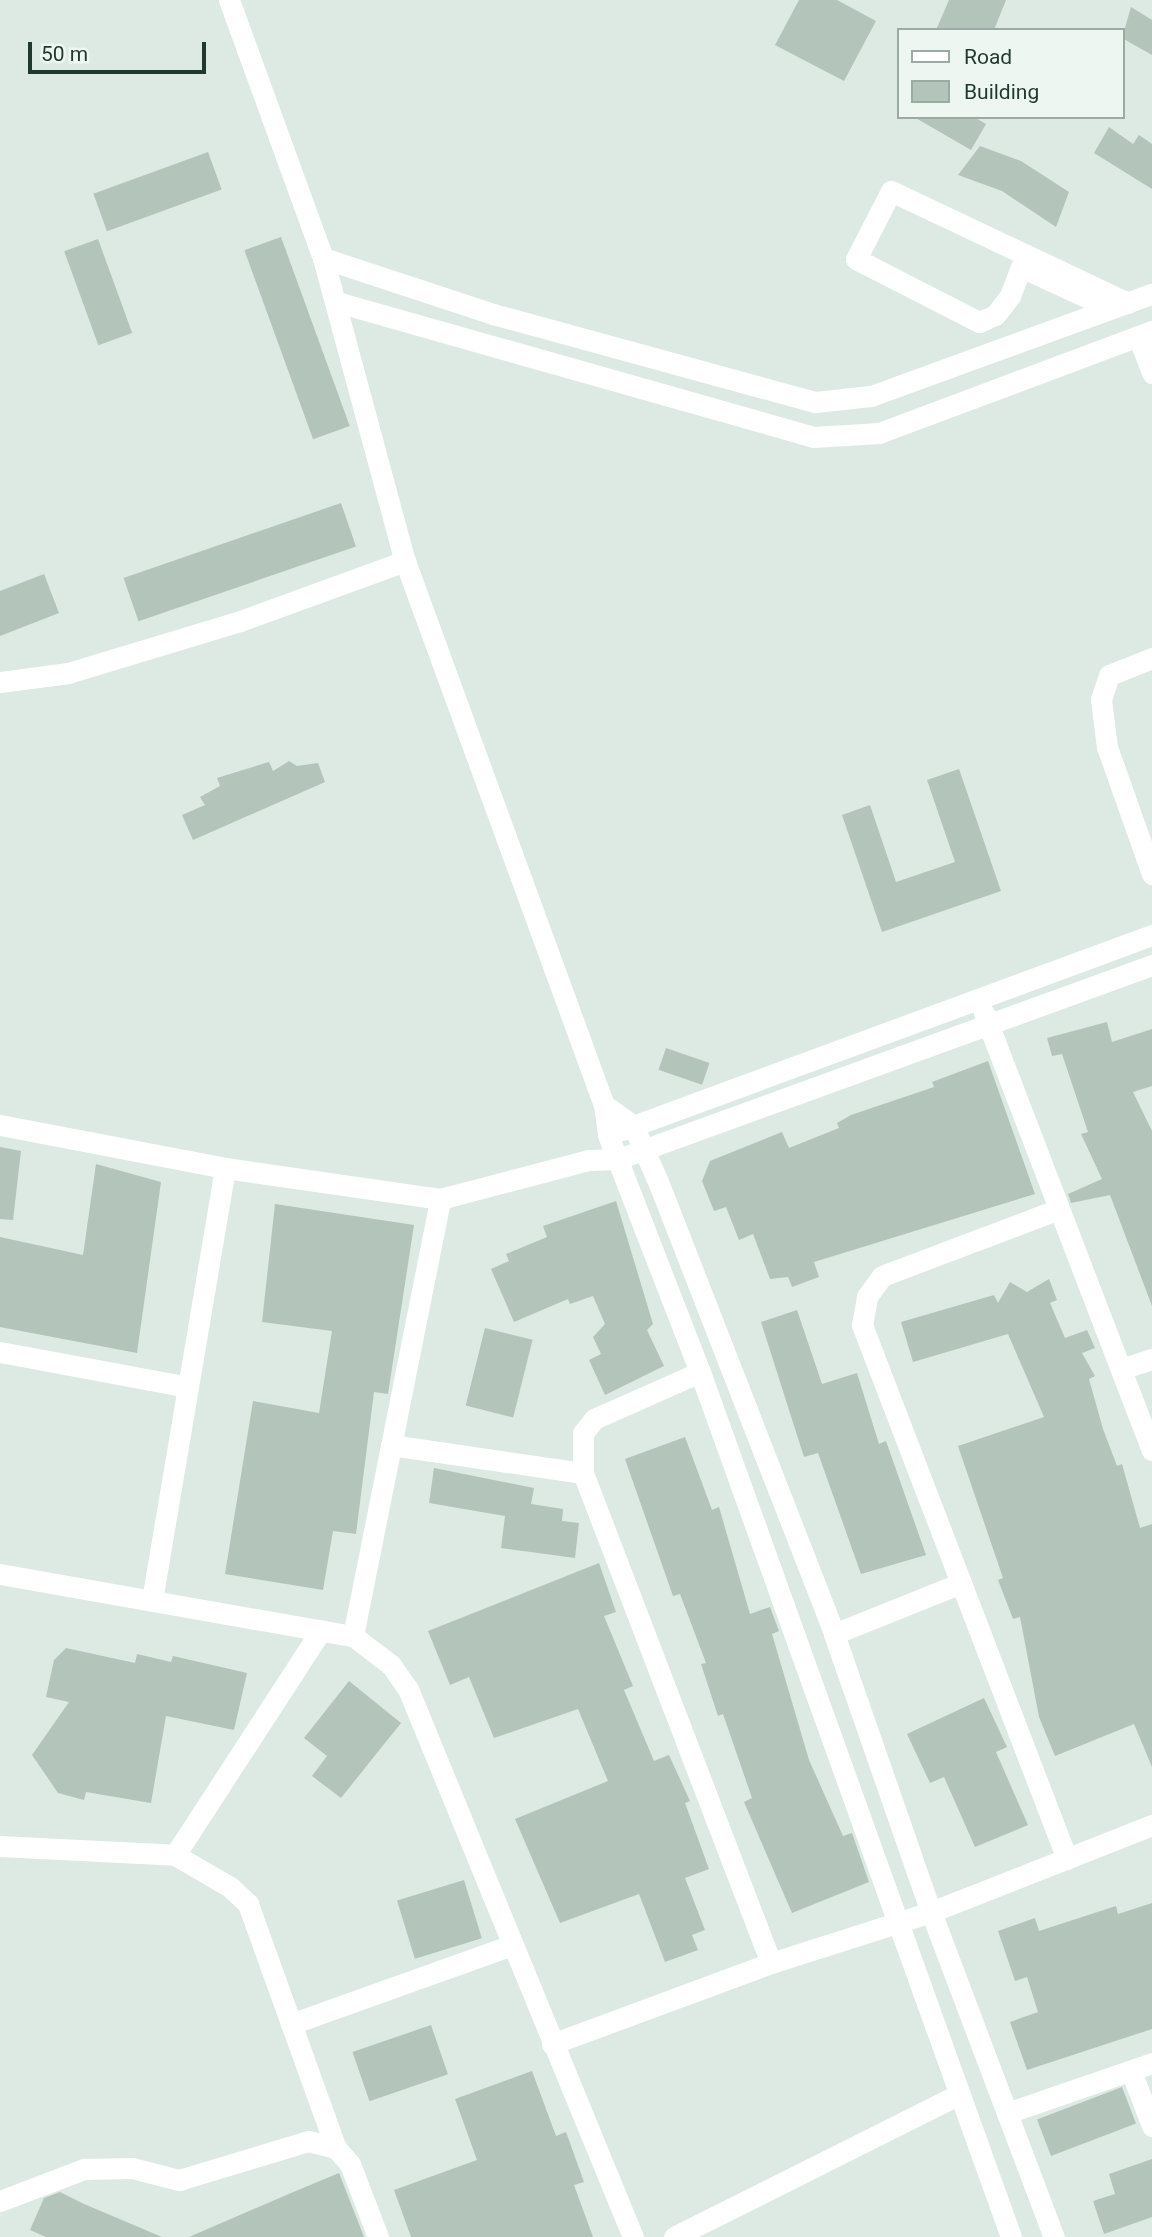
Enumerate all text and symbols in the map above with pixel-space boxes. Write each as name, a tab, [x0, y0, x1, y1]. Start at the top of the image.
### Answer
scale bar	[32, 28, 210, 72]
legend	[897, 28, 1124, 119]
text: 50 m	[41, 42, 88, 66]
text: Road	[964, 45, 1012, 69]
text: Building	[964, 80, 1039, 104]

